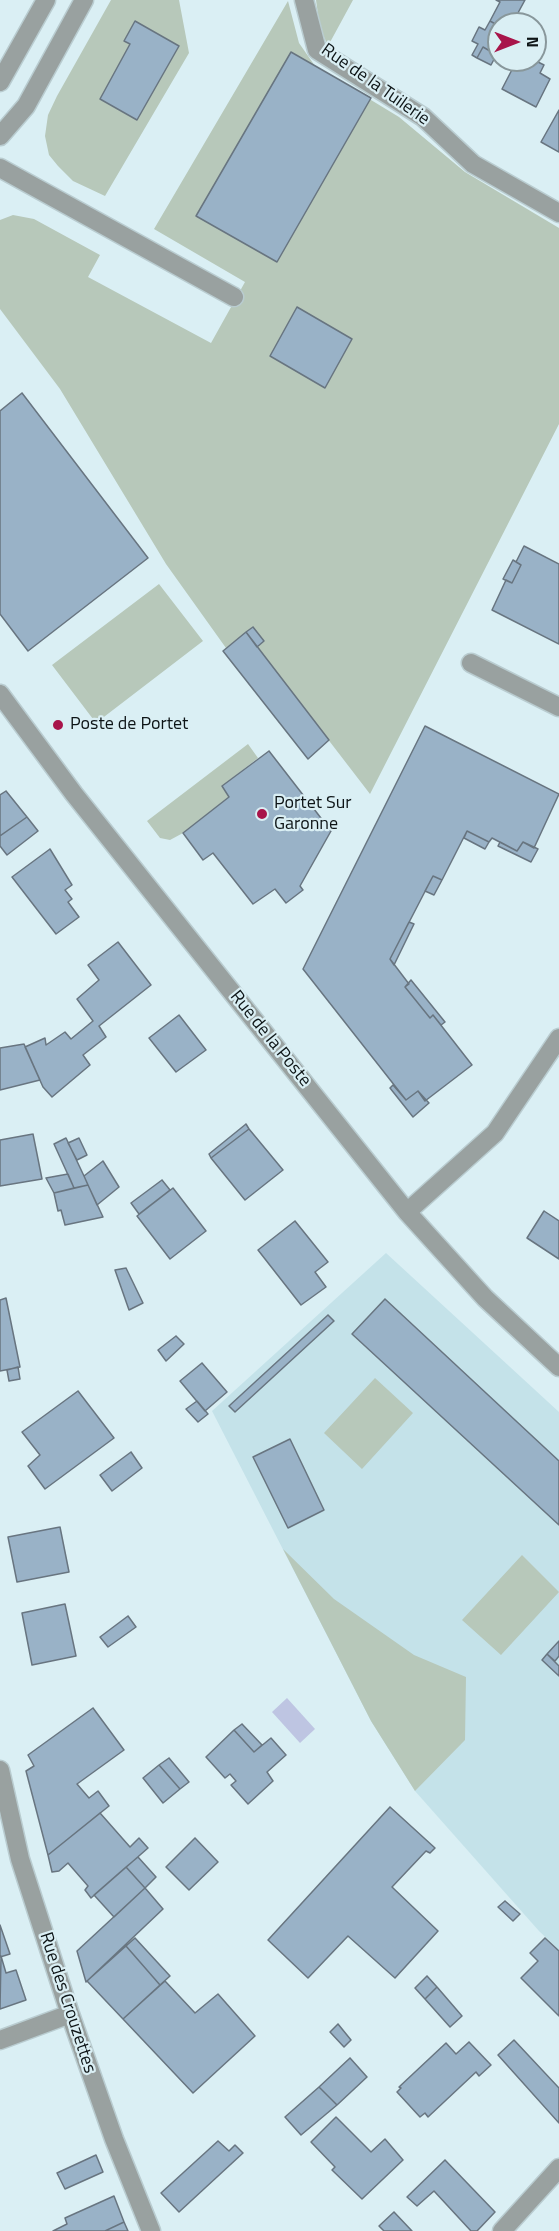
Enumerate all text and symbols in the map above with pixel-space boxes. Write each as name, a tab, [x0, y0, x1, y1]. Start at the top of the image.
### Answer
north arrow	[487, 12, 547, 72]
text: N	[521, 36, 545, 48]
street label: Rue de la Tuilerie	[317, 40, 433, 130]
place label: Poste de Portet	[70, 714, 188, 736]
marker: Poste de Portet	[51, 718, 65, 732]
place label: Portet Sur Garonne	[274, 793, 352, 836]
marker: Portet Sur Garonne	[255, 807, 269, 821]
street label: Rue de la Poste	[225, 987, 315, 1091]
street label: Rue des Crouzettes	[34, 1930, 100, 2076]

